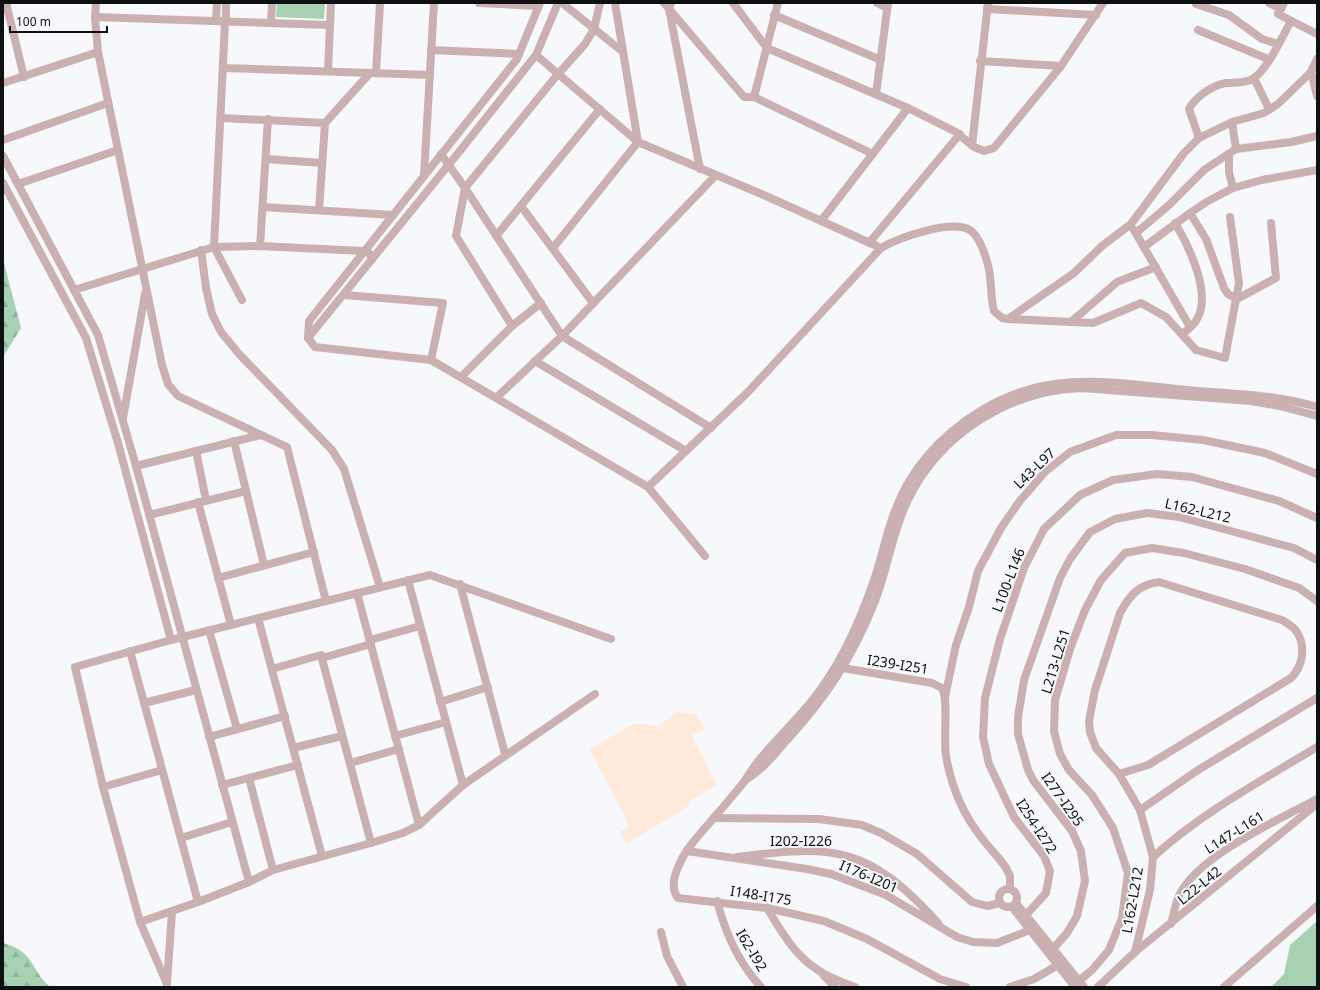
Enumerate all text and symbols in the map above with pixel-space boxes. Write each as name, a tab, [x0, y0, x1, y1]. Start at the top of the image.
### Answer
scale bar	[10, 8, 107, 34]
text: 100 m	[16, 13, 51, 30]
street label: L43-L97	[1009, 443, 1059, 493]
street label: L162-L212	[1163, 493, 1233, 527]
street label: L100-L146	[987, 545, 1029, 615]
street label: L213-L251	[1036, 626, 1074, 696]
street label: I239-I251	[866, 650, 930, 678]
street label: I277-I295	[1037, 768, 1089, 830]
street label: I254-I272	[1012, 795, 1062, 857]
street label: L147-L161	[1200, 806, 1268, 858]
street label: I202-I226	[770, 831, 832, 850]
street label: I176-I201	[837, 855, 901, 897]
street label: L22-L42	[1173, 862, 1225, 908]
street label: L162-L212	[1117, 865, 1147, 935]
street label: I148-I175	[729, 881, 793, 909]
street label: I62-I92	[732, 925, 772, 975]

